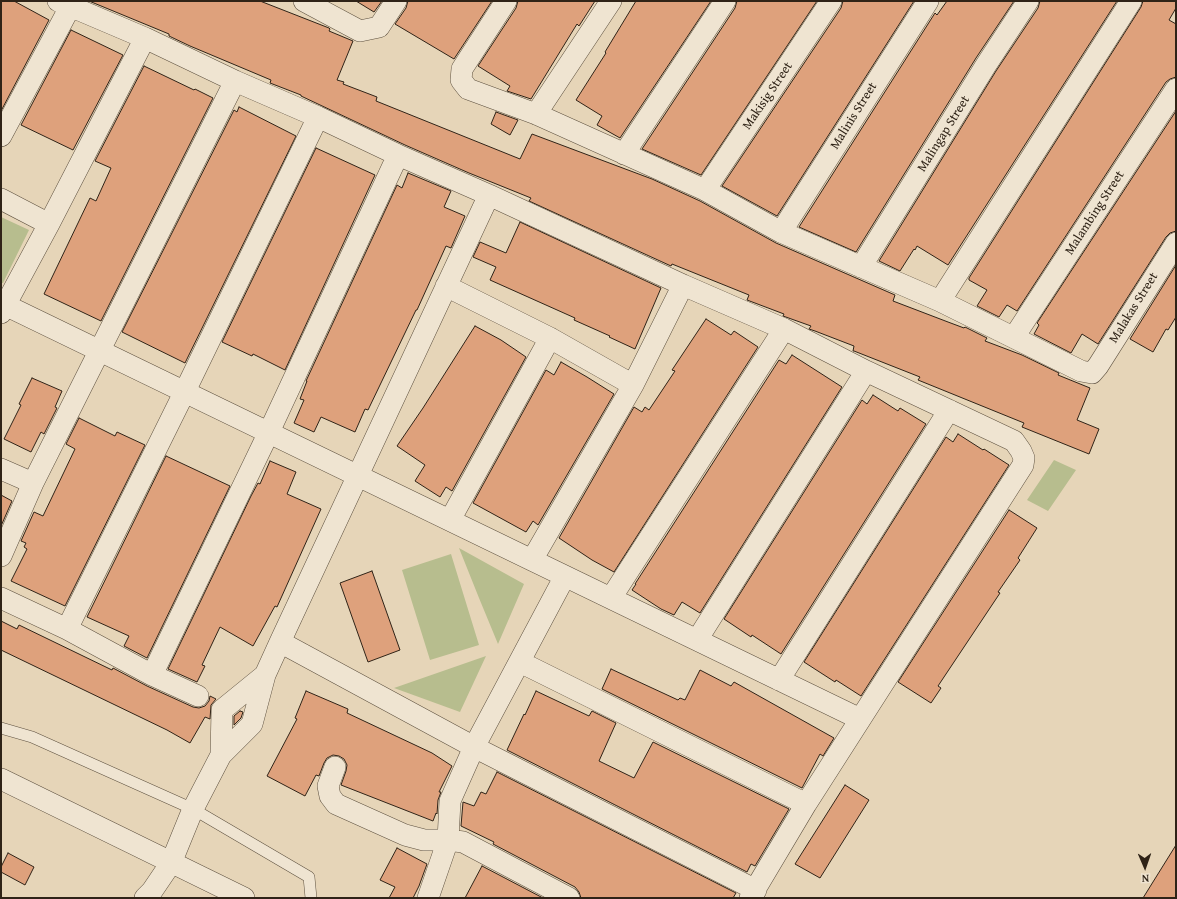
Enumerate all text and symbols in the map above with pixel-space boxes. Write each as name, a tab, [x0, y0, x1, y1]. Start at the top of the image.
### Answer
street label: Makisig Street	[740, 59, 796, 133]
street label: Malinis Street	[827, 80, 881, 152]
street label: Malingap Street	[914, 93, 974, 175]
street label: Malambing Street	[1062, 168, 1128, 258]
street label: Malakas Street	[1106, 270, 1162, 346]
north arrow	[1125, 847, 1165, 887]
text: N	[1141, 871, 1149, 887]

